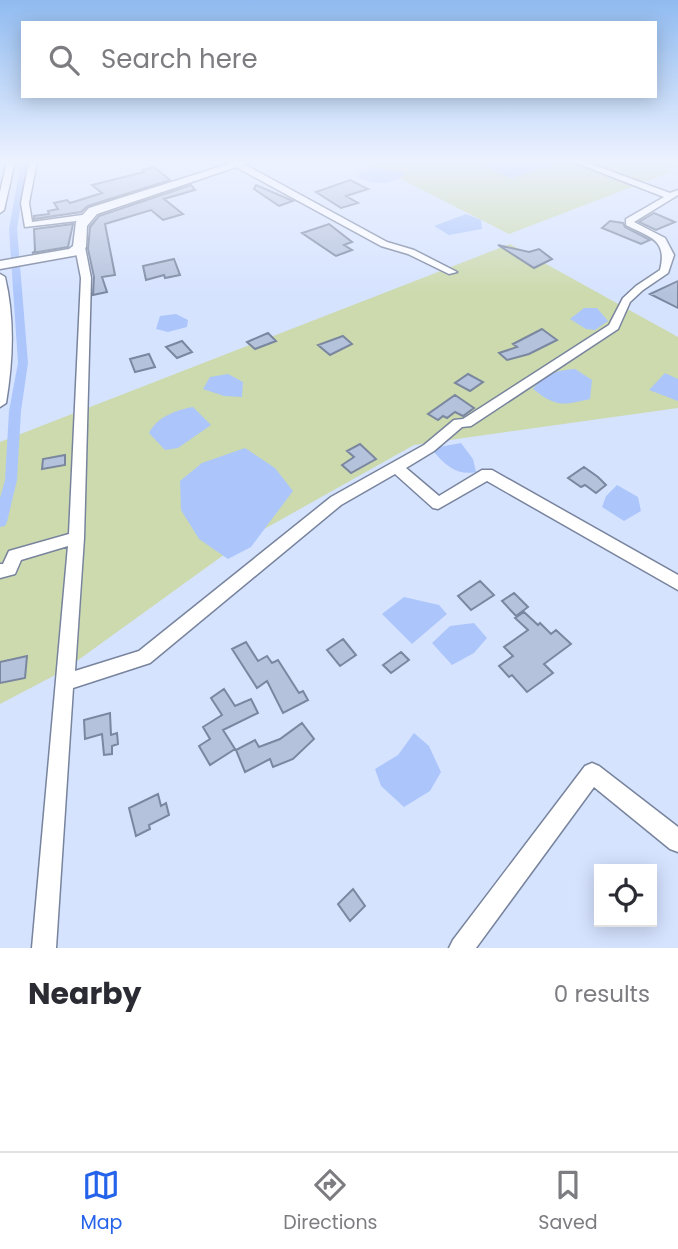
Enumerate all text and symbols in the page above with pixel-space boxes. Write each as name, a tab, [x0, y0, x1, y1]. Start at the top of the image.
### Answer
search box	[21, 21, 657, 98]
icon: search	[45, 41, 83, 79]
text: Search here	[101, 41, 258, 77]
map controls	[594, 864, 657, 927]
button: locate	[594, 864, 657, 927]
text: Nearby	[28, 972, 142, 1015]
text: 0 results	[554, 978, 650, 1010]
tab: Map	[80, 1166, 122, 1237]
tab: Directions	[283, 1166, 378, 1237]
tab: Saved	[538, 1166, 598, 1237]

